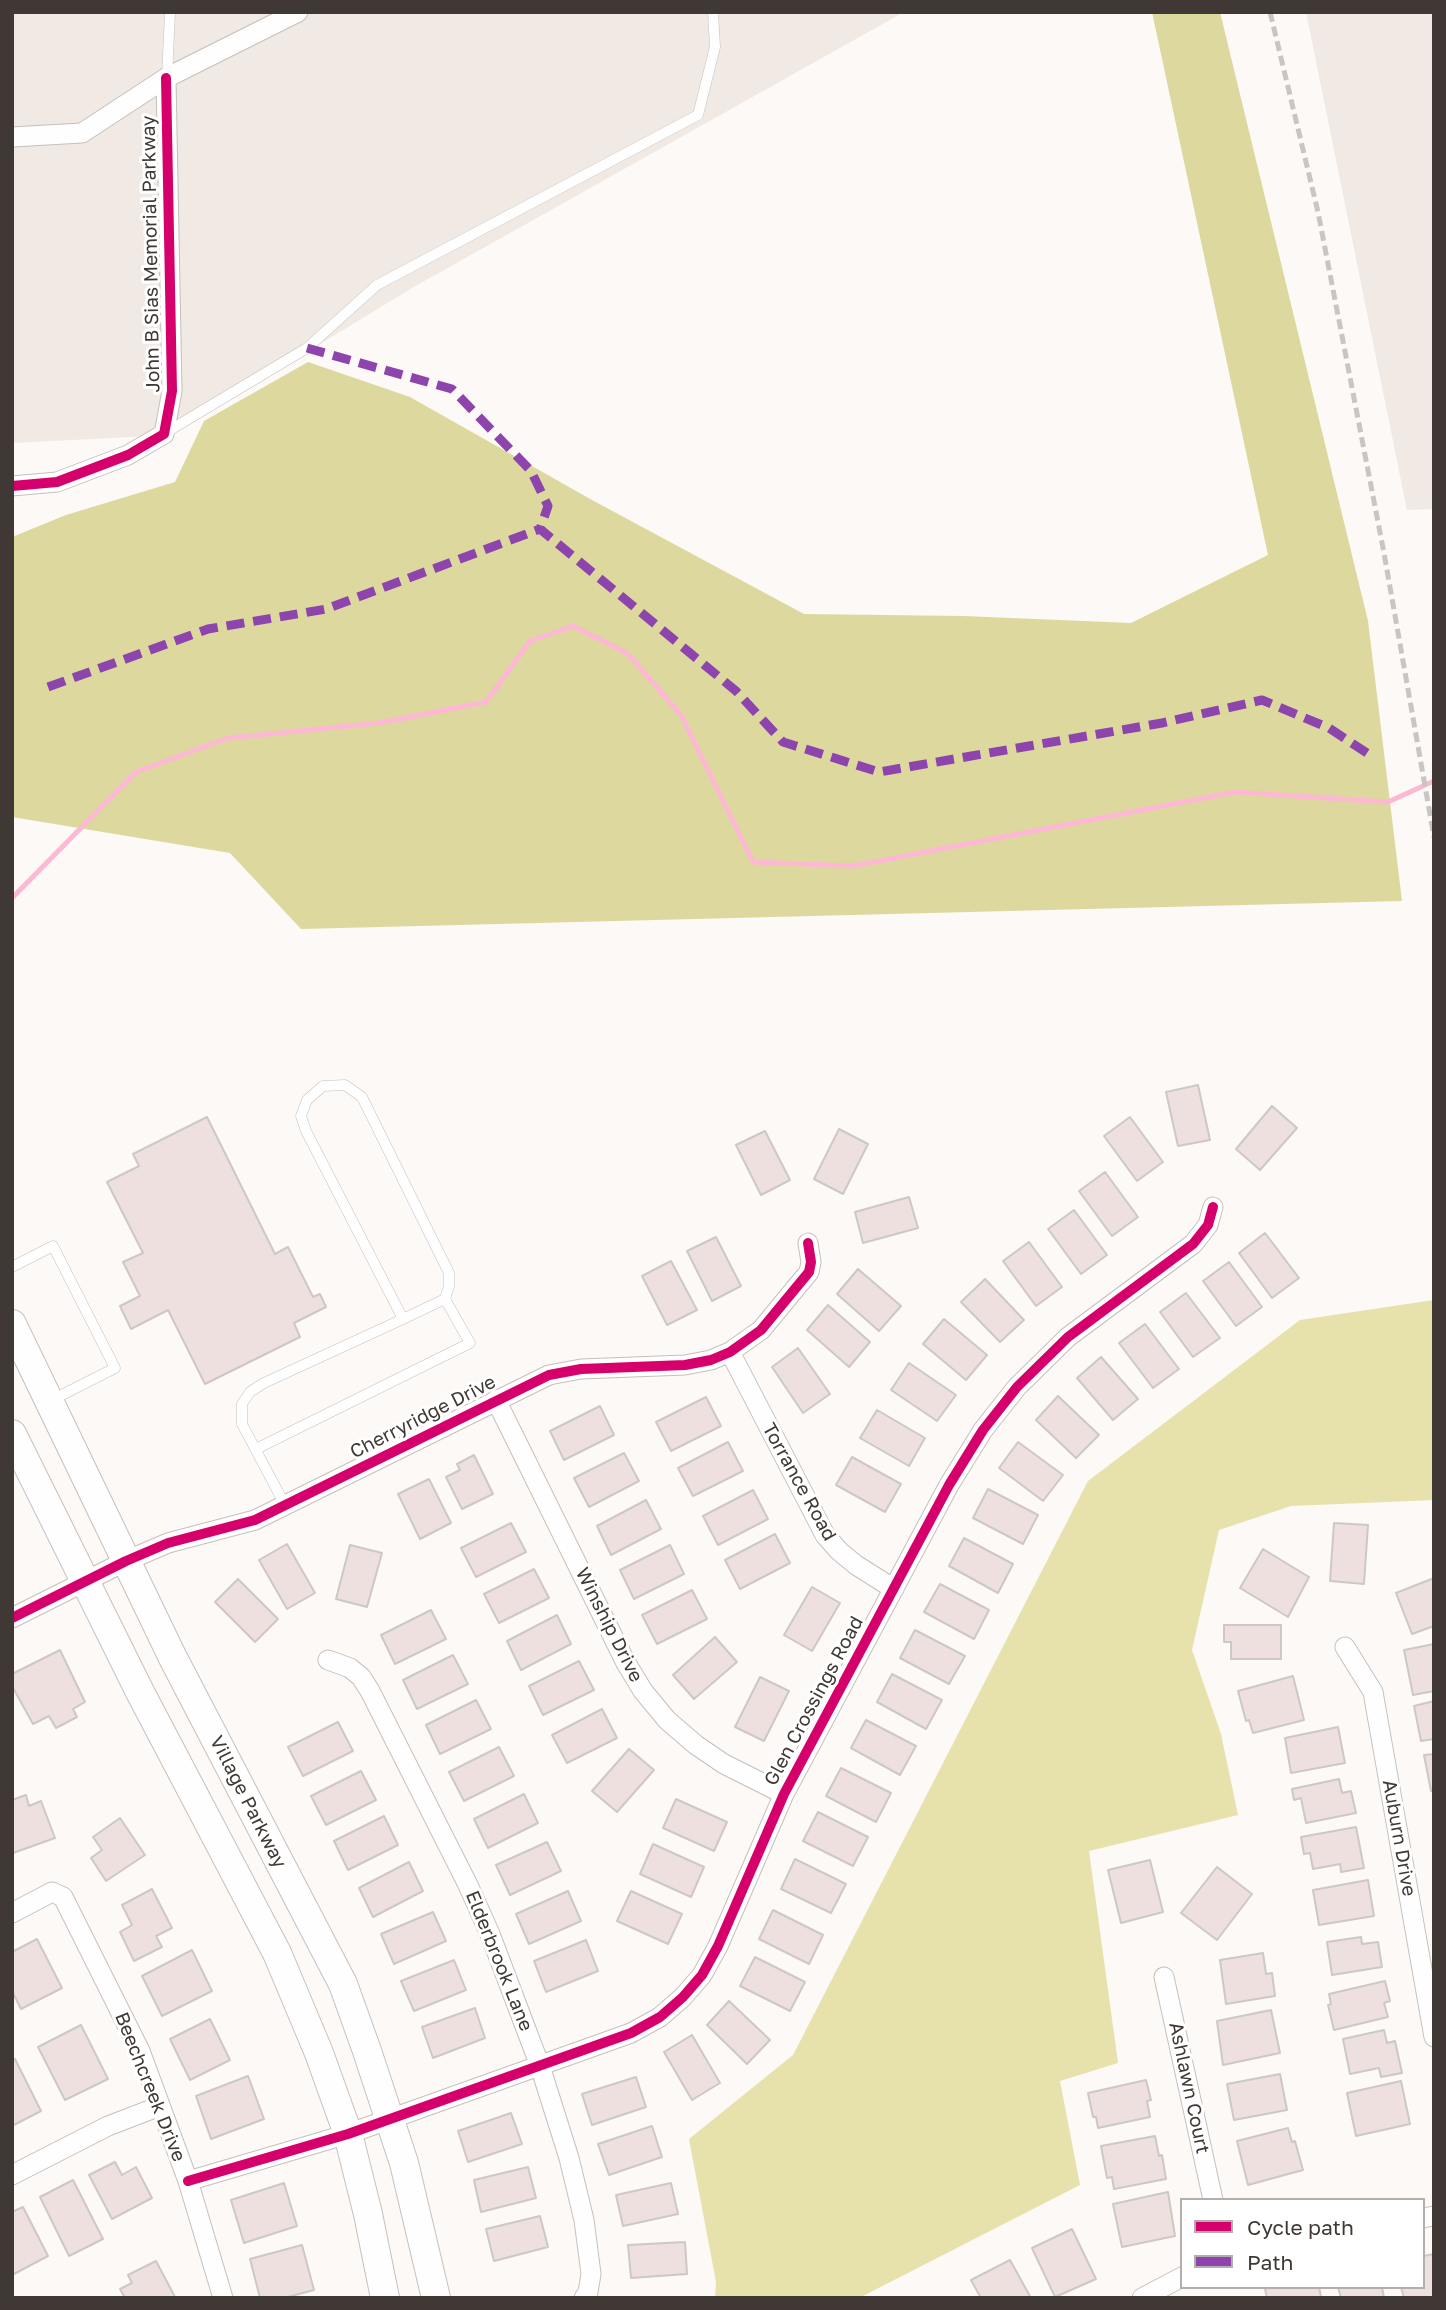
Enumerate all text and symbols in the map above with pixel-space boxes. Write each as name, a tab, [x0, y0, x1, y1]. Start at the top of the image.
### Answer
street label: John B Sias Memorial Parkway	[137, 115, 165, 393]
street label: Cherryridge Drive	[346, 1370, 500, 1464]
street label: Torrance Road	[757, 1419, 841, 1545]
street label: Winship Drive	[570, 1564, 648, 1686]
street label: Glen Crossings Road	[760, 1613, 868, 1789]
street label: Village Parkway	[205, 1732, 291, 1872]
street label: Auburn Drive	[1378, 1778, 1420, 1898]
street label: Elderbrook Lane	[460, 1888, 538, 2034]
street label: Beechcreek Drive	[110, 2009, 190, 2165]
street label: Ashlawn Court	[1164, 2020, 1214, 2156]
legend	[1180, 2198, 1425, 2289]
text: Cycle path	[1247, 2214, 1354, 2240]
text: Path	[1247, 2249, 1294, 2275]

